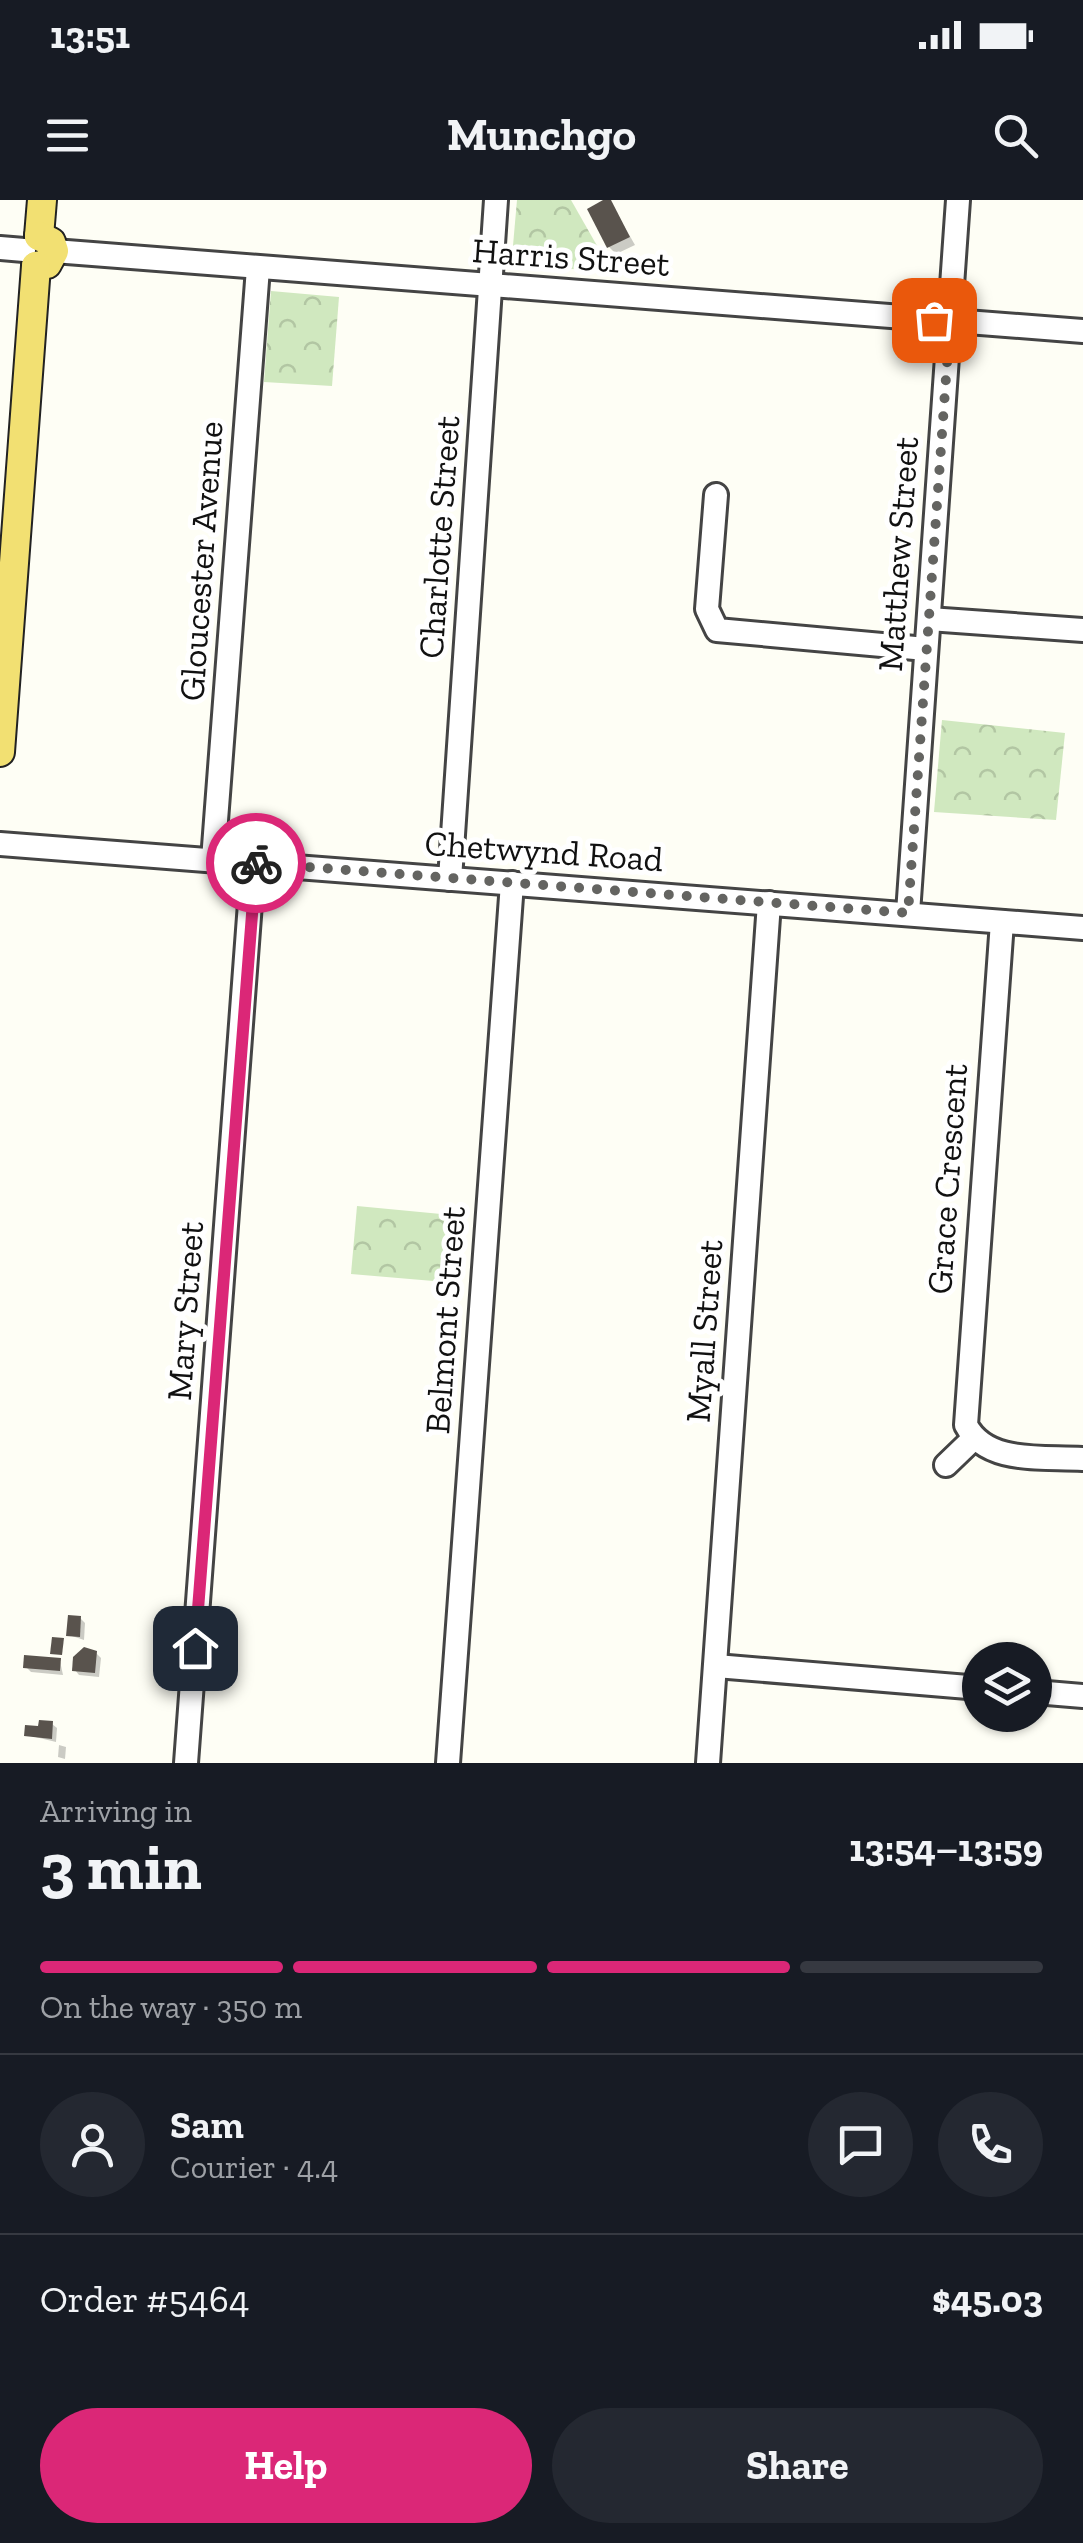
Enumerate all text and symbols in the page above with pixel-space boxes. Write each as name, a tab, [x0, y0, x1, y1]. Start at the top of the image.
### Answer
text: 13:51	[50, 12, 130, 58]
icon: menu	[40, 108, 95, 163]
text: Munchgo	[447, 108, 636, 162]
icon: search	[988, 108, 1043, 163]
street label: Harris Street	[471, 229, 671, 285]
pin	[892, 278, 977, 363]
icon: bag	[907, 293, 962, 348]
street label: Charlotte Street	[410, 414, 468, 660]
street label: Gloucester Avenue	[170, 420, 232, 702]
street label: Matthew Street	[869, 435, 927, 673]
courier	[206, 813, 306, 913]
street label: Chetwynd Road	[423, 822, 665, 880]
icon: bike	[229, 836, 284, 891]
street label: Grace Crescent	[918, 1062, 976, 1296]
street label: Belmont Street	[416, 1205, 474, 1435]
street label: Mary Street	[158, 1220, 212, 1402]
street label: Myall Street	[677, 1238, 731, 1424]
pin	[153, 1606, 238, 1691]
icon: home	[168, 1621, 223, 1676]
map controls	[962, 1642, 1052, 1732]
button: layers	[962, 1642, 1052, 1732]
text: Arriving in	[40, 1792, 192, 1830]
text: 13:54–13:59	[849, 1825, 1043, 1871]
text: 3 min	[40, 1828, 202, 1906]
text: On the way · 350 m	[40, 1988, 302, 2026]
button: person	[40, 2092, 145, 2197]
button: chat	[808, 2092, 913, 2197]
button: phone	[938, 2092, 1043, 2197]
text: Sam	[170, 2102, 244, 2148]
text: Courier · 4.4	[170, 2148, 338, 2186]
text: Order #5464	[40, 2276, 249, 2322]
text: $45.03	[932, 2276, 1043, 2322]
button: Help	[40, 2408, 532, 2523]
button: Share	[552, 2408, 1043, 2523]

